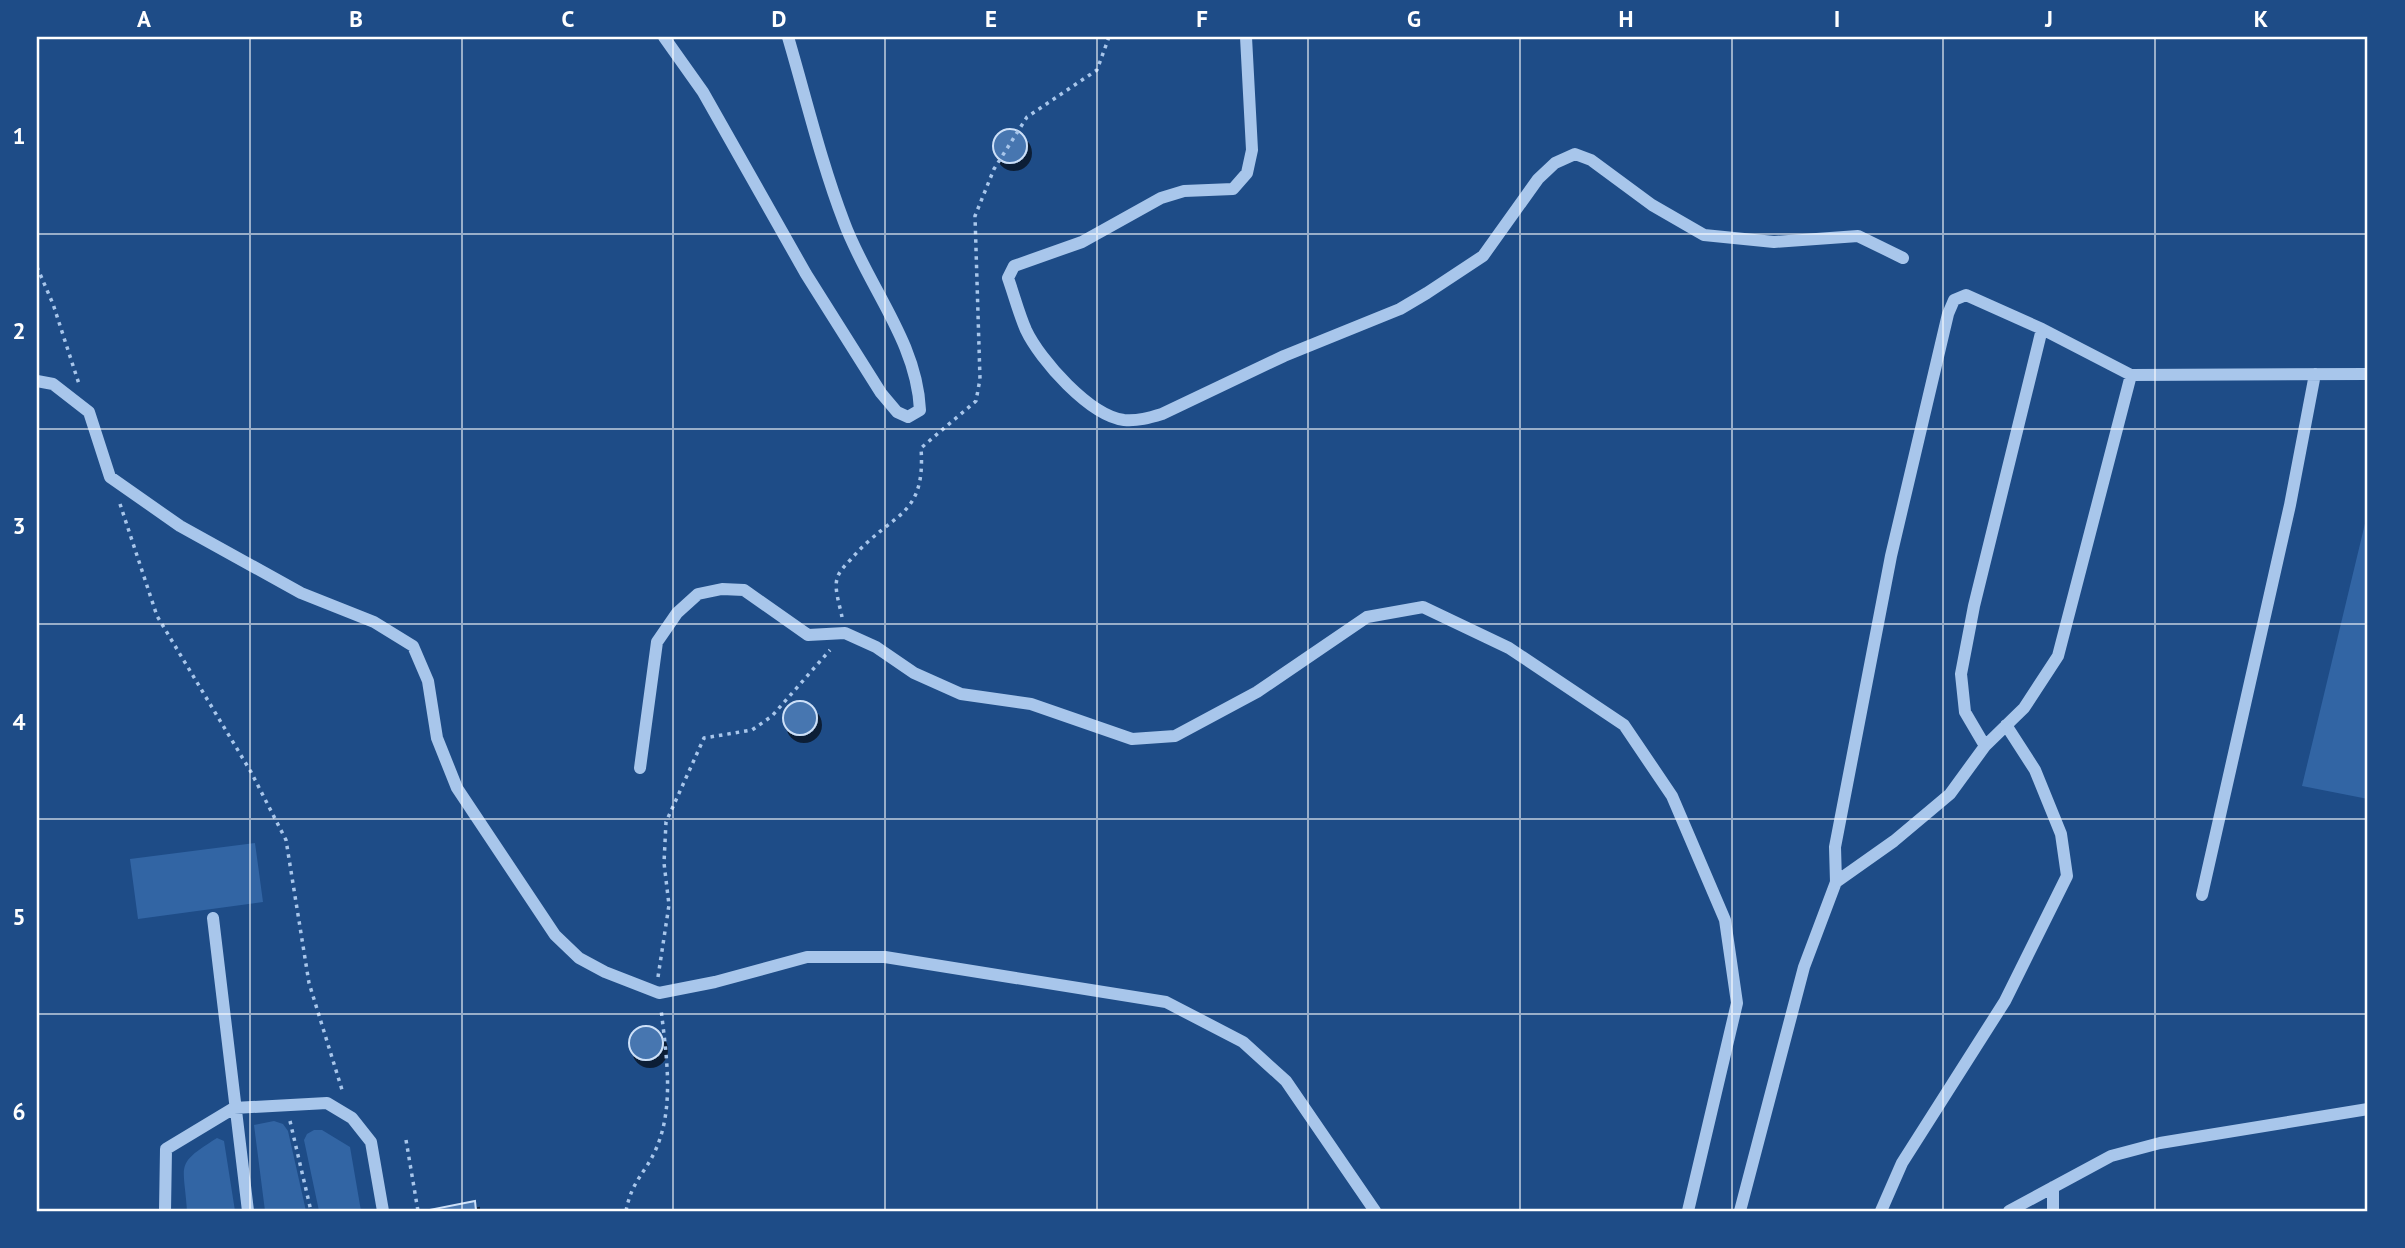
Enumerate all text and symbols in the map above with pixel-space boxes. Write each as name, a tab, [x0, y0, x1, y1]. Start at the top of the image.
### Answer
text: A	[137, 4, 151, 33]
text: B	[349, 4, 363, 33]
text: C	[562, 4, 575, 33]
text: D	[772, 4, 786, 33]
text: E	[985, 4, 997, 33]
text: F	[1196, 4, 1208, 33]
text: G	[1407, 4, 1421, 33]
text: H	[1619, 4, 1633, 33]
text: I	[1834, 4, 1840, 33]
text: J	[2044, 4, 2053, 33]
text: K	[2254, 4, 2268, 33]
text: 1	[12, 121, 26, 150]
text: 2	[12, 316, 26, 345]
text: 3	[12, 511, 26, 540]
text: 4	[12, 707, 26, 736]
text: 5	[12, 902, 26, 931]
text: 6	[12, 1097, 26, 1126]

